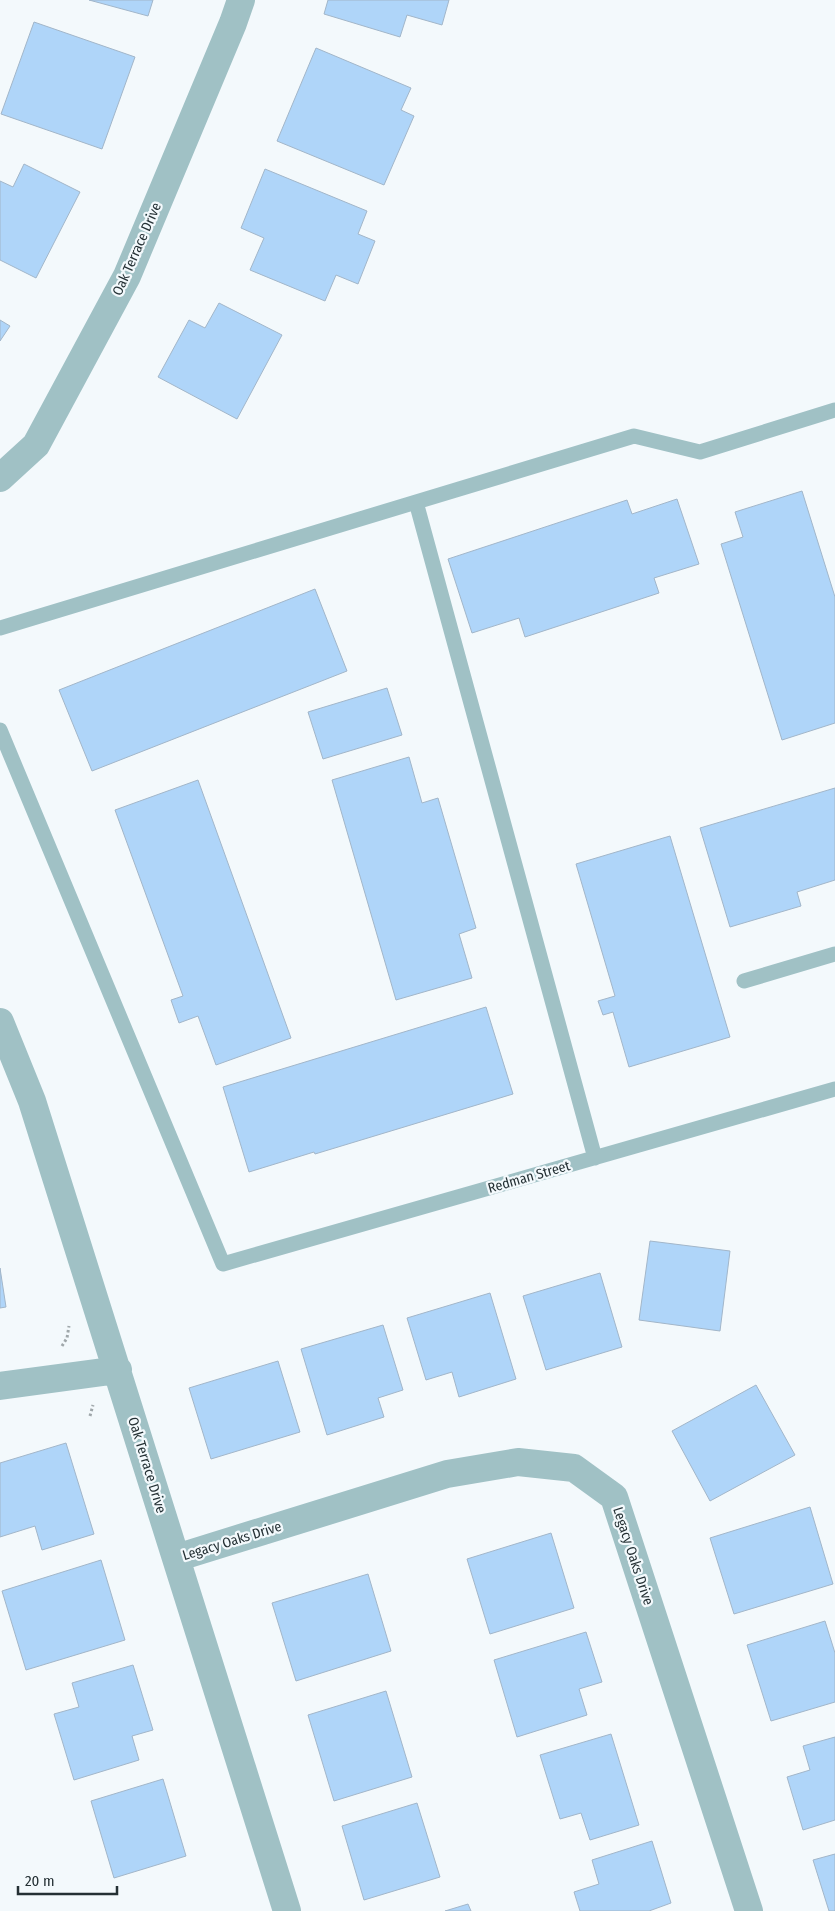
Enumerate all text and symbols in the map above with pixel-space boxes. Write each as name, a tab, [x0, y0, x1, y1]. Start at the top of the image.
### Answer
street label: Oak Terrace Drive	[109, 200, 165, 298]
street label: Redman Street	[486, 1157, 572, 1197]
street label: Oak Terrace Drive	[124, 1415, 170, 1515]
street label: Legacy Oaks Drive	[609, 1505, 657, 1607]
street label: Legacy Oaks Drive	[181, 1518, 284, 1564]
scale bar	[18, 1864, 116, 1896]
text: 20 m	[25, 1872, 55, 1890]

